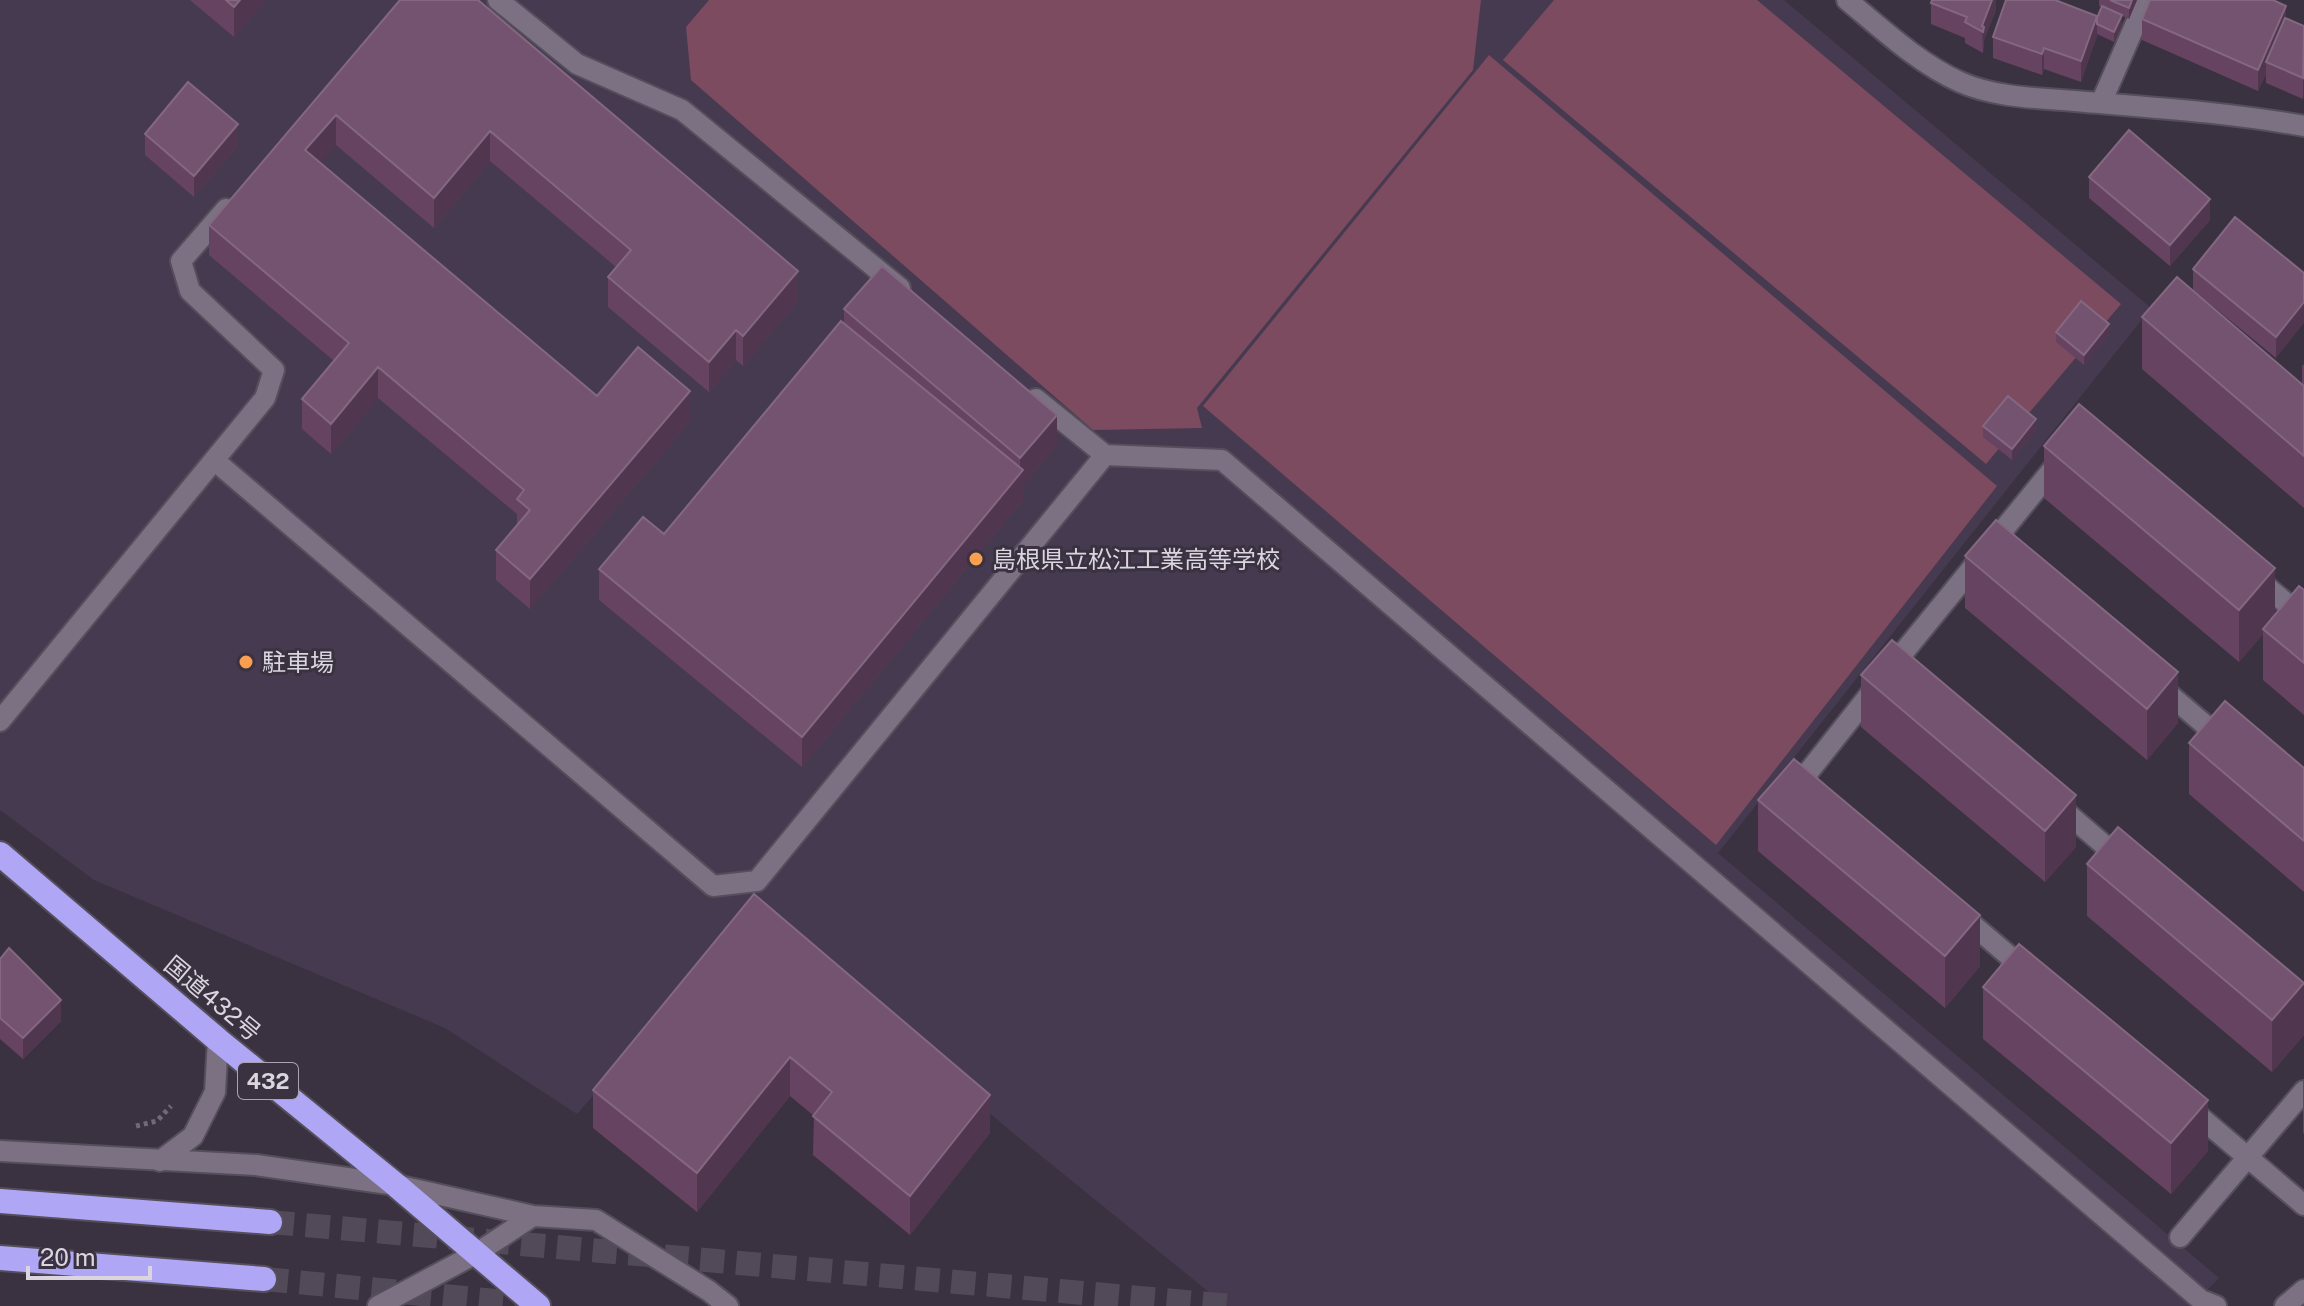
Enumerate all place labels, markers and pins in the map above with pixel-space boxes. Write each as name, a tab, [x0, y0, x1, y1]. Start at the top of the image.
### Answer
place label: 島根県立松江工業高等学校	[992, 545, 1280, 573]
marker: 島根県立松江工業高等学校	[967, 550, 985, 568]
place label: 駐車場	[262, 648, 334, 676]
marker: 駐車場	[237, 653, 255, 671]

